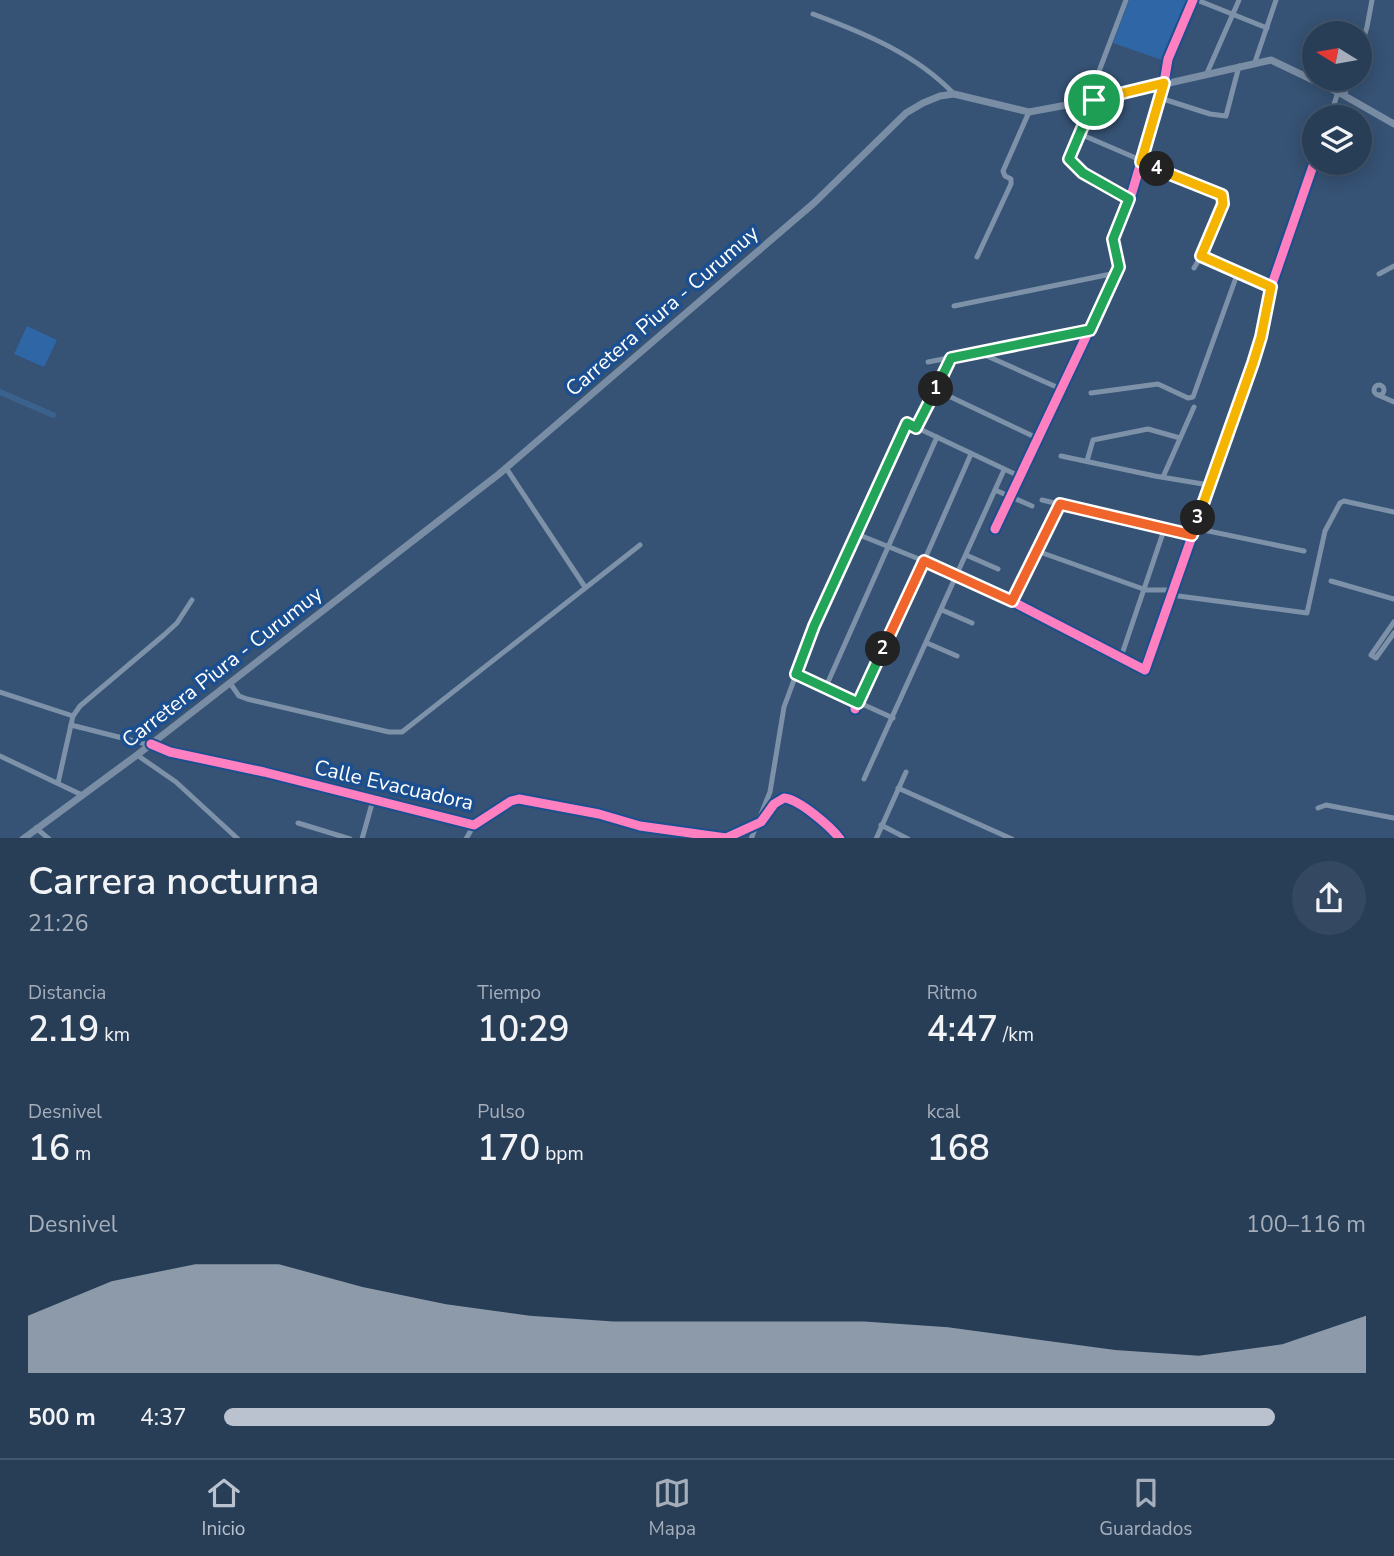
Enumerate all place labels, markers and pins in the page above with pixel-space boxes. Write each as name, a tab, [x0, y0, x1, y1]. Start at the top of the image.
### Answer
pin	[1064, 70, 1124, 130]
pin: 4	[1140, 152, 1174, 186]
pin: 1	[918, 372, 954, 406]
pin: 3	[1180, 500, 1216, 536]
pin: 2	[866, 632, 900, 666]

